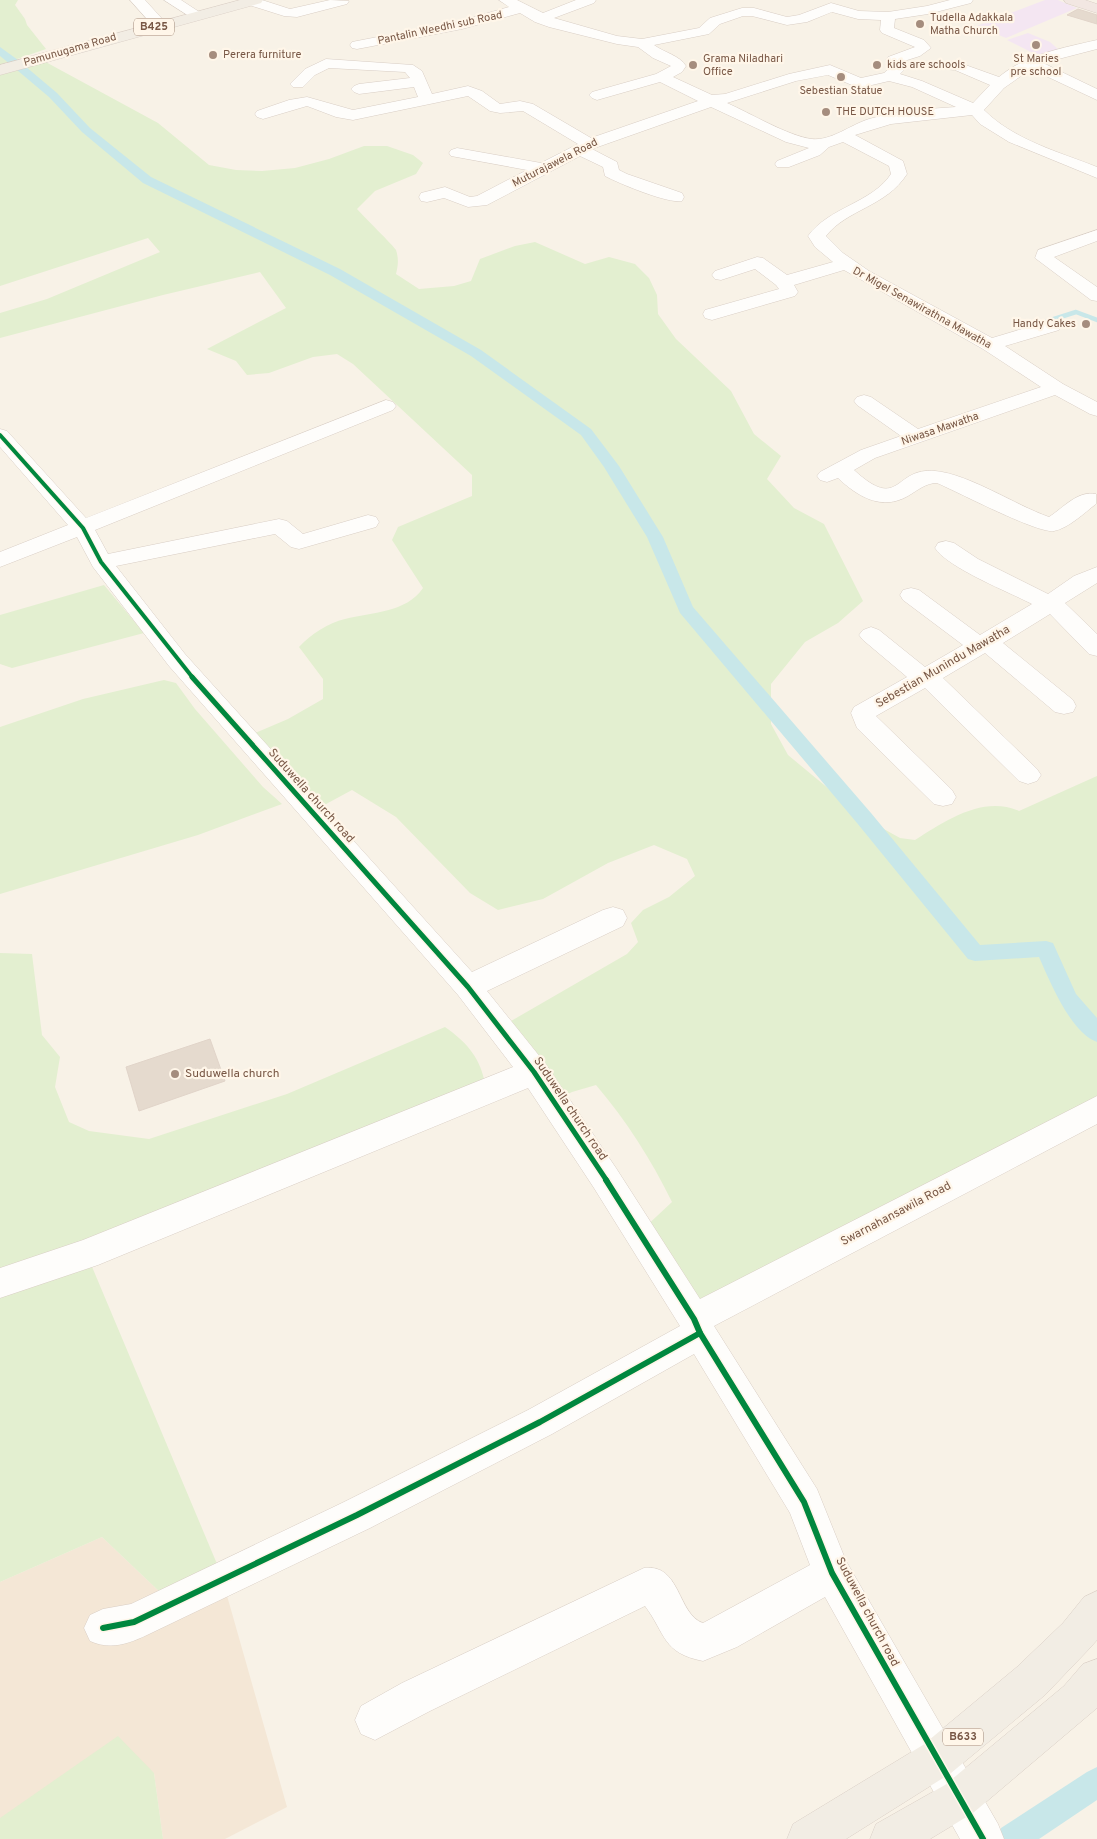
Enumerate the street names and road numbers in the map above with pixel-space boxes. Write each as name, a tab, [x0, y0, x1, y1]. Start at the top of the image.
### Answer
street label: Pantalin Weedhi sub Road	[376, 8, 504, 48]
road number: B425	[134, 18, 174, 36]
street label: Pamunugama Road	[22, 30, 118, 70]
street label: Muturajawela Road	[510, 135, 600, 191]
street label: Dr Migel Senawirathna Mawatha	[850, 264, 994, 352]
street label: Niwasa Mawatha	[899, 409, 981, 449]
street label: Sebestian Munindu Mawatha	[873, 622, 1013, 712]
street label: Suduwella church road	[264, 745, 358, 847]
street label: Suduwella church road	[529, 1054, 611, 1164]
street label: Swarnahansawila Road	[838, 1178, 954, 1250]
street label: Suduwella church road	[831, 1555, 903, 1669]
road number: B633	[943, 1728, 983, 1745]

